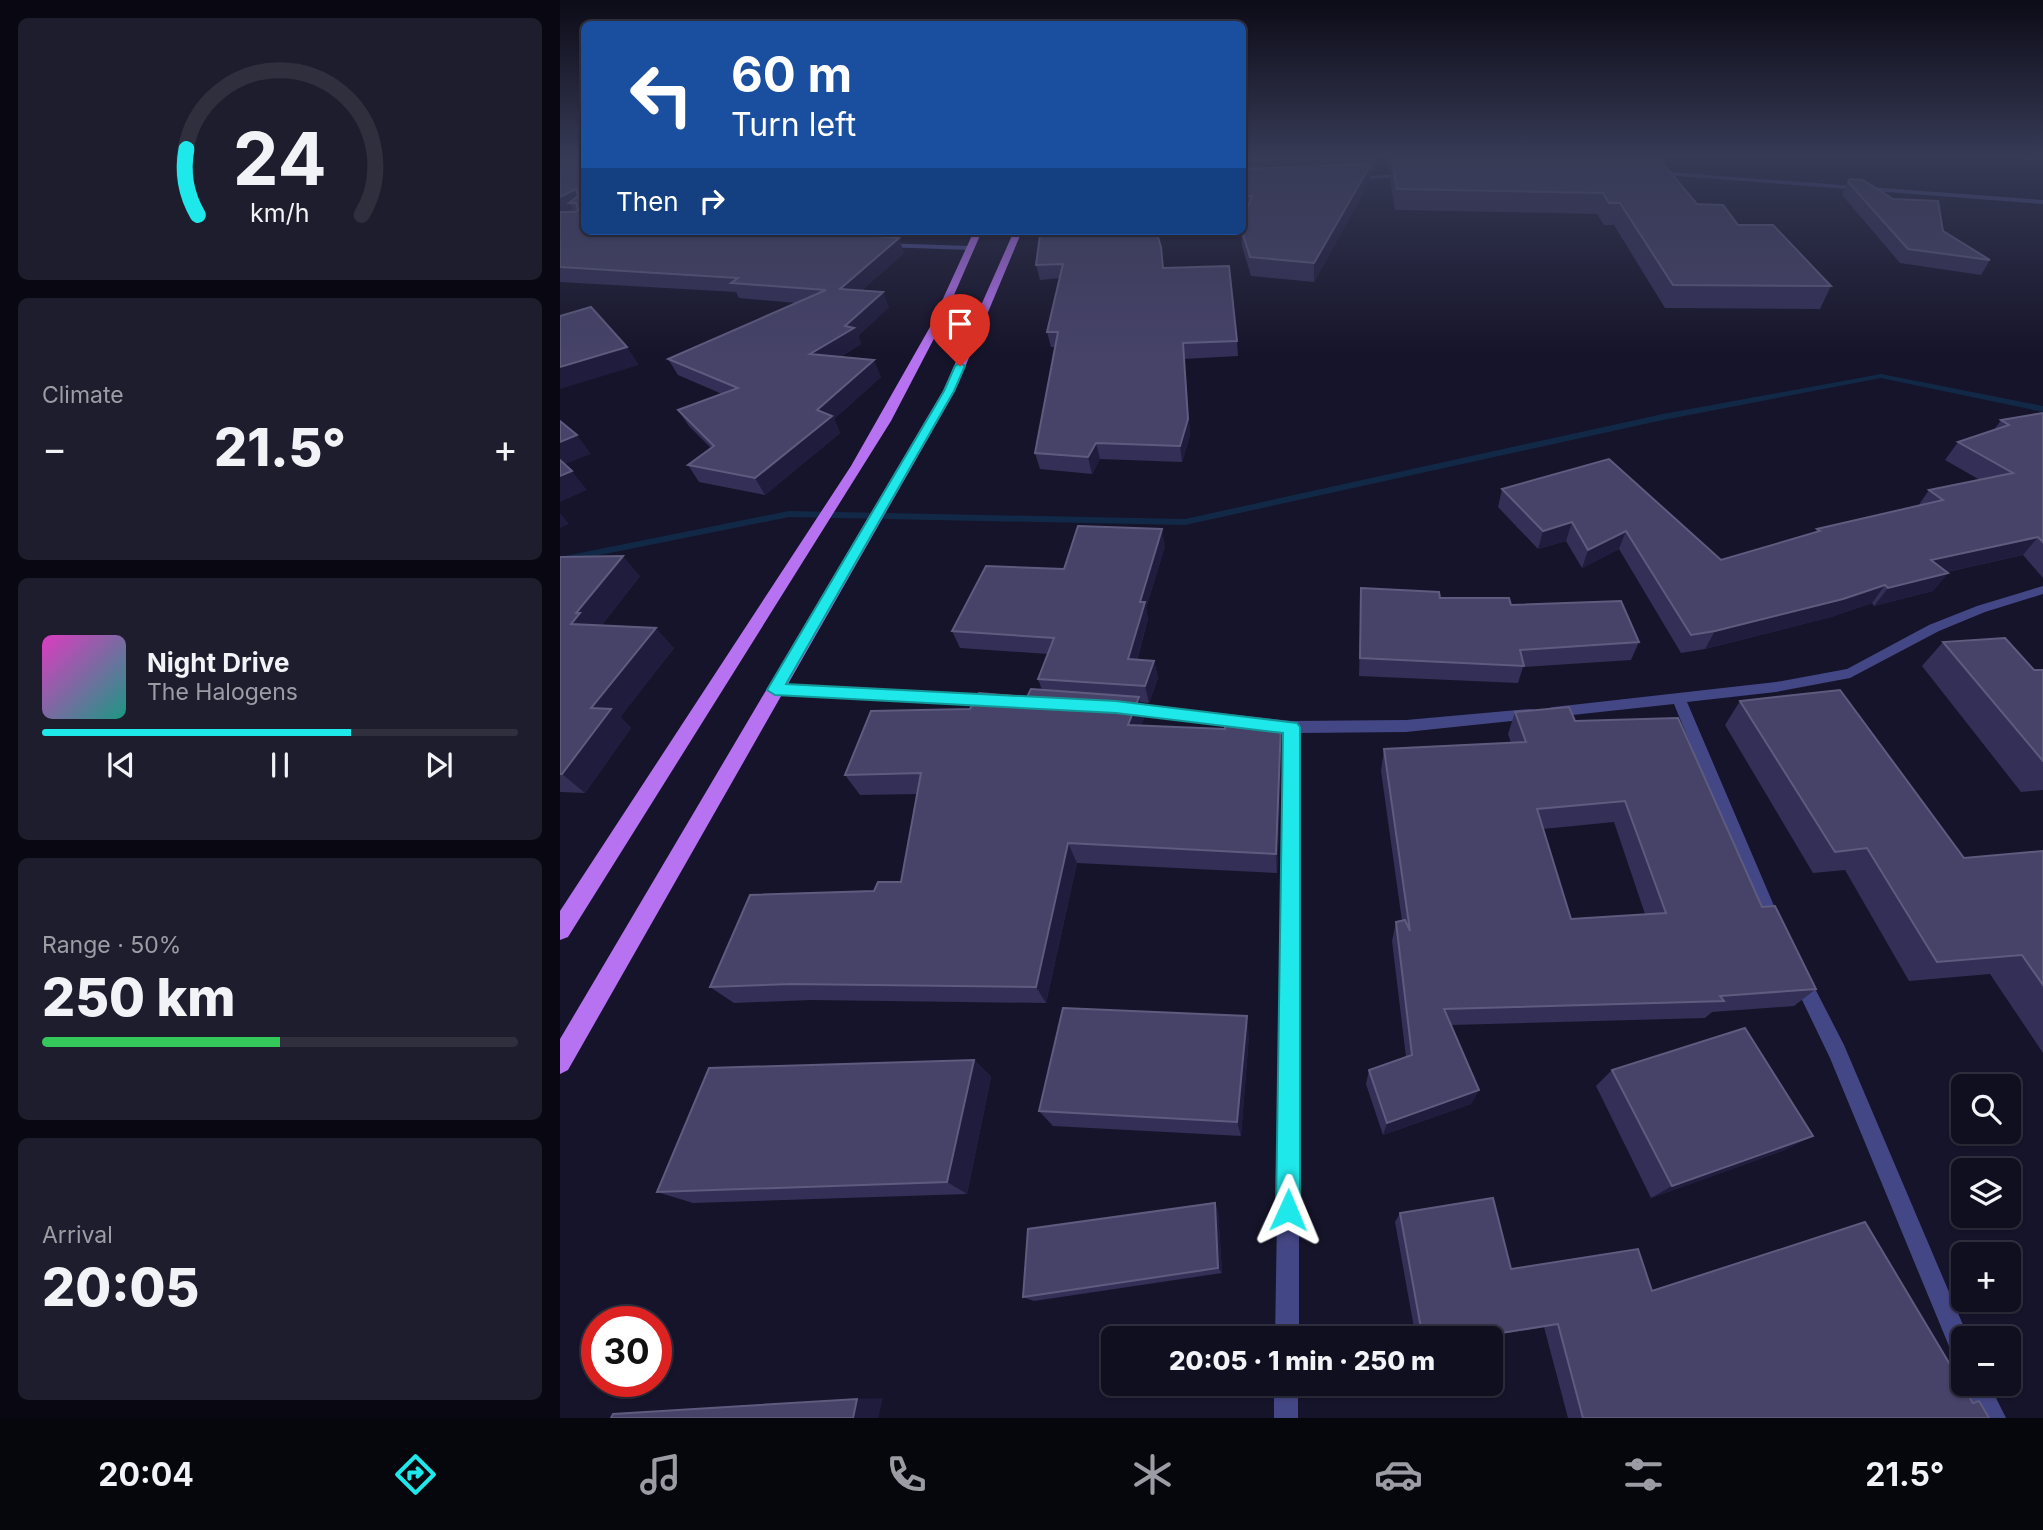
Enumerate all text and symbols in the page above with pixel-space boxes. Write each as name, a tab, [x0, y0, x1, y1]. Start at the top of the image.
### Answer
text: 60 m	[731, 45, 852, 104]
icon: left	[616, 49, 707, 140]
text: Turn left	[731, 105, 856, 144]
text: 24	[233, 114, 327, 203]
icon: right	[693, 182, 731, 220]
text: Then	[616, 186, 679, 217]
text: km/h	[250, 198, 310, 228]
pin	[930, 294, 990, 366]
icon: arrive	[941, 305, 979, 343]
text: Climate	[42, 381, 124, 409]
text: 21.5°	[214, 416, 346, 479]
text: −	[42, 425, 67, 471]
text: +	[493, 425, 518, 471]
text: Night Drive	[147, 647, 289, 678]
text: The Halogens	[147, 678, 298, 706]
icon: previous	[102, 746, 140, 784]
icon: pause	[261, 746, 299, 784]
icon: next	[420, 746, 458, 784]
text: Range · 50%	[42, 931, 181, 959]
text: 250 km	[42, 966, 235, 1029]
map controls	[1951, 1074, 2021, 1396]
button: search	[1951, 1074, 2021, 1144]
button: layers	[1951, 1158, 2021, 1228]
position arrow	[1251, 1173, 1325, 1247]
text: Arrival	[42, 1221, 113, 1249]
button: +	[1951, 1242, 2021, 1312]
text: 20:05	[42, 1256, 199, 1319]
speed limit sign: 30	[581, 1306, 672, 1397]
button: −	[1951, 1326, 2021, 1396]
text: 20:05 · 1 min · 250 m	[1169, 1345, 1435, 1376]
icon: directions	[391, 1450, 440, 1499]
icon: music	[636, 1450, 685, 1499]
icon: phone	[882, 1450, 931, 1499]
icon: climate	[1128, 1450, 1177, 1499]
icon: car	[1374, 1450, 1423, 1499]
icon: filters	[1619, 1450, 1668, 1499]
text: 20:04	[98, 1455, 194, 1494]
text: 21.5°	[1865, 1455, 1945, 1494]

